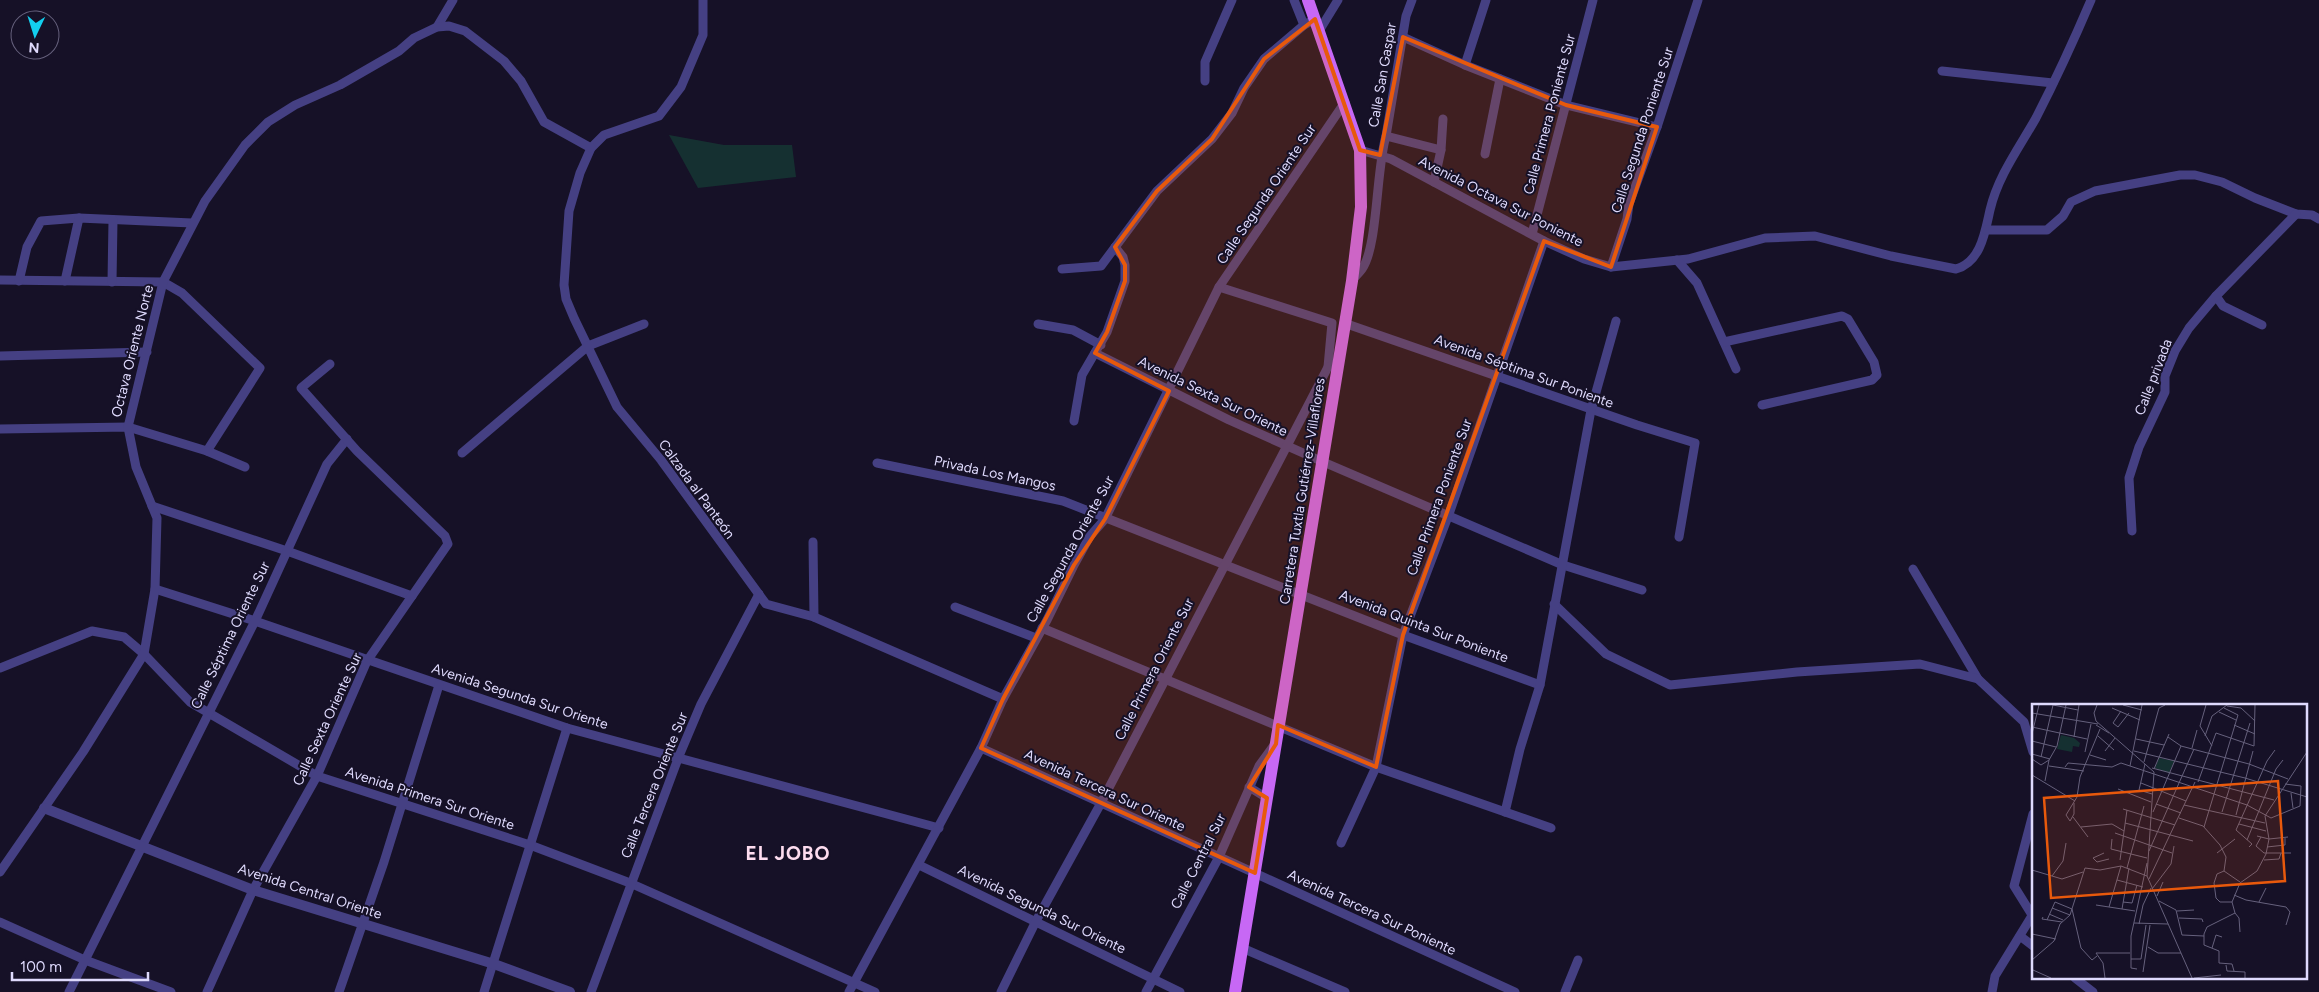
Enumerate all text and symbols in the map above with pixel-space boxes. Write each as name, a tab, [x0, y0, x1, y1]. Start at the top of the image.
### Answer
north arrow	[10, 10, 60, 60]
street label: Calle San Gaspar	[1365, 21, 1400, 129]
street label: Calle Primera Poniente Sur	[1520, 32, 1579, 196]
text: N	[28, 39, 40, 56]
street label: Calle Segunda Poniente Sur	[1608, 45, 1677, 215]
street label: Calle Segunda Oriente Sur	[1213, 121, 1320, 268]
street label: Avenida Octava Sur Poniente	[1416, 152, 1586, 251]
street label: Octava Oriente Norte	[108, 283, 157, 419]
street label: Avenida Séptima Sur Poniente	[1432, 331, 1616, 412]
street label: Calle privada	[2131, 337, 2176, 418]
street label: Avenida Sexta Sur Oriente	[1135, 353, 1291, 440]
street label: Carretera Tuxtla Gutiérrez-Villaflores	[1276, 377, 1329, 606]
street label: Calle Primera Poniente Sur	[1403, 416, 1476, 578]
street label: Calzada al Panteón	[655, 436, 738, 542]
street label: Privada Los Mangos	[932, 452, 1057, 495]
street label: Calle Segunda Oriente Sur	[1023, 473, 1118, 626]
street label: Calle Séptima Oriente Sur	[187, 559, 274, 712]
street label: Avenida Quinta Sur Poniente	[1337, 586, 1511, 667]
street label: Calle Primera Oriente Sur	[1111, 595, 1198, 743]
street label: Calle Sexta Oriente Sur	[289, 650, 366, 789]
street label: Avenida Segunda Sur Oriente	[429, 660, 611, 733]
inset map	[2032, 704, 2306, 980]
street label: Calle Tercera Oriente Sur	[617, 709, 692, 861]
street label: Avenida Tercera Sur Oriente	[1022, 746, 1188, 835]
street label: Avenida Primera Sur Oriente	[343, 763, 517, 834]
street label: Calle Central Sur	[1167, 810, 1230, 912]
district label: EL JOBO	[746, 842, 830, 865]
street label: Avenida Central Oriente	[236, 860, 384, 923]
street label: Avenida Segunda Sur Oriente	[955, 861, 1129, 958]
street label: Avenida Tercera Sur Poniente	[1285, 866, 1459, 959]
scale bar	[12, 950, 149, 982]
text: 100 m	[20, 958, 62, 976]

